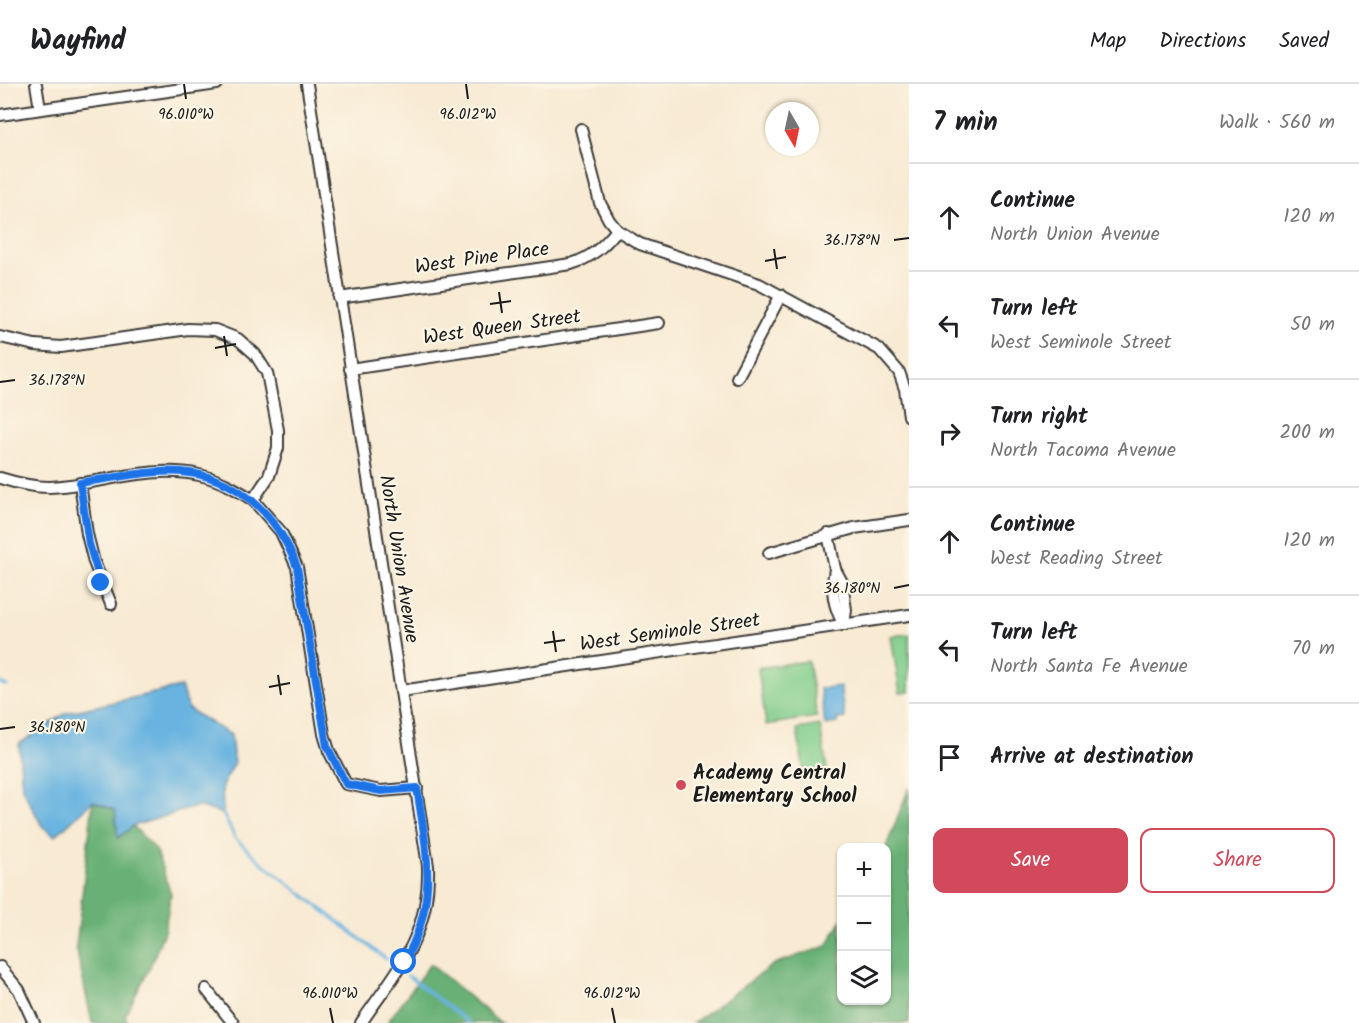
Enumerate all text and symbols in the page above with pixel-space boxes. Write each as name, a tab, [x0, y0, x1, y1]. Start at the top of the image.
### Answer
text: Wayfind	[30, 19, 126, 64]
text: Map	[1090, 25, 1126, 58]
text: Directions	[1159, 25, 1246, 58]
text: Saved	[1279, 25, 1329, 58]
north arrow	[765, 102, 819, 156]
text: 7 min	[933, 102, 998, 144]
text: 96.010°W	[158, 103, 214, 127]
text: 96.012°W	[440, 103, 497, 127]
text: Walk · 560 m	[1219, 107, 1335, 139]
text: Continue	[990, 184, 1075, 219]
icon: ahead	[933, 201, 966, 234]
text: 120 m	[1283, 201, 1335, 233]
text: North Union Avenue	[990, 219, 1160, 251]
text: 36.178°N	[824, 229, 880, 253]
street label: West Pine Place	[413, 234, 551, 284]
text: Turn left	[990, 292, 1077, 327]
street label: West Queen Street	[421, 301, 583, 355]
icon: left	[933, 309, 966, 342]
text: 50 m	[1290, 309, 1335, 341]
text: West Seminole Street	[990, 327, 1172, 359]
text: 36.178°N	[29, 369, 85, 393]
text: Turn right	[990, 400, 1088, 435]
icon: right	[933, 417, 966, 450]
text: 200 m	[1279, 417, 1335, 449]
text: North Tacoma Avenue	[990, 435, 1176, 467]
street label: North Union Avenue	[369, 473, 427, 645]
text: Continue	[990, 508, 1075, 543]
icon: ahead	[933, 525, 966, 558]
text: 120 m	[1283, 525, 1335, 557]
text: West Reading Street	[990, 543, 1163, 575]
route end	[87, 569, 113, 595]
text: 36.180°N	[824, 577, 880, 601]
street label: West Seminole Street	[578, 604, 762, 661]
text: Turn left	[990, 616, 1077, 651]
icon: left	[933, 633, 966, 666]
text: 70 m	[1292, 633, 1335, 665]
text: North Santa Fe Avenue	[990, 651, 1188, 683]
text: 36.180°N	[29, 716, 85, 740]
text: Arrive at destination	[990, 740, 1193, 775]
icon: arrive	[933, 741, 966, 774]
place label: Academy Central Elementary School	[693, 758, 857, 813]
marker: Academy Central Elementary School	[674, 778, 688, 792]
button: Save	[933, 828, 1128, 893]
button: Share	[1140, 828, 1335, 893]
map controls	[837, 843, 891, 1005]
button: +	[837, 843, 891, 897]
button: −	[837, 897, 891, 951]
route start	[390, 948, 416, 974]
button: layers	[837, 951, 891, 1005]
text: 96.010°W	[302, 982, 358, 1006]
text: 96.012°W	[584, 982, 641, 1006]

